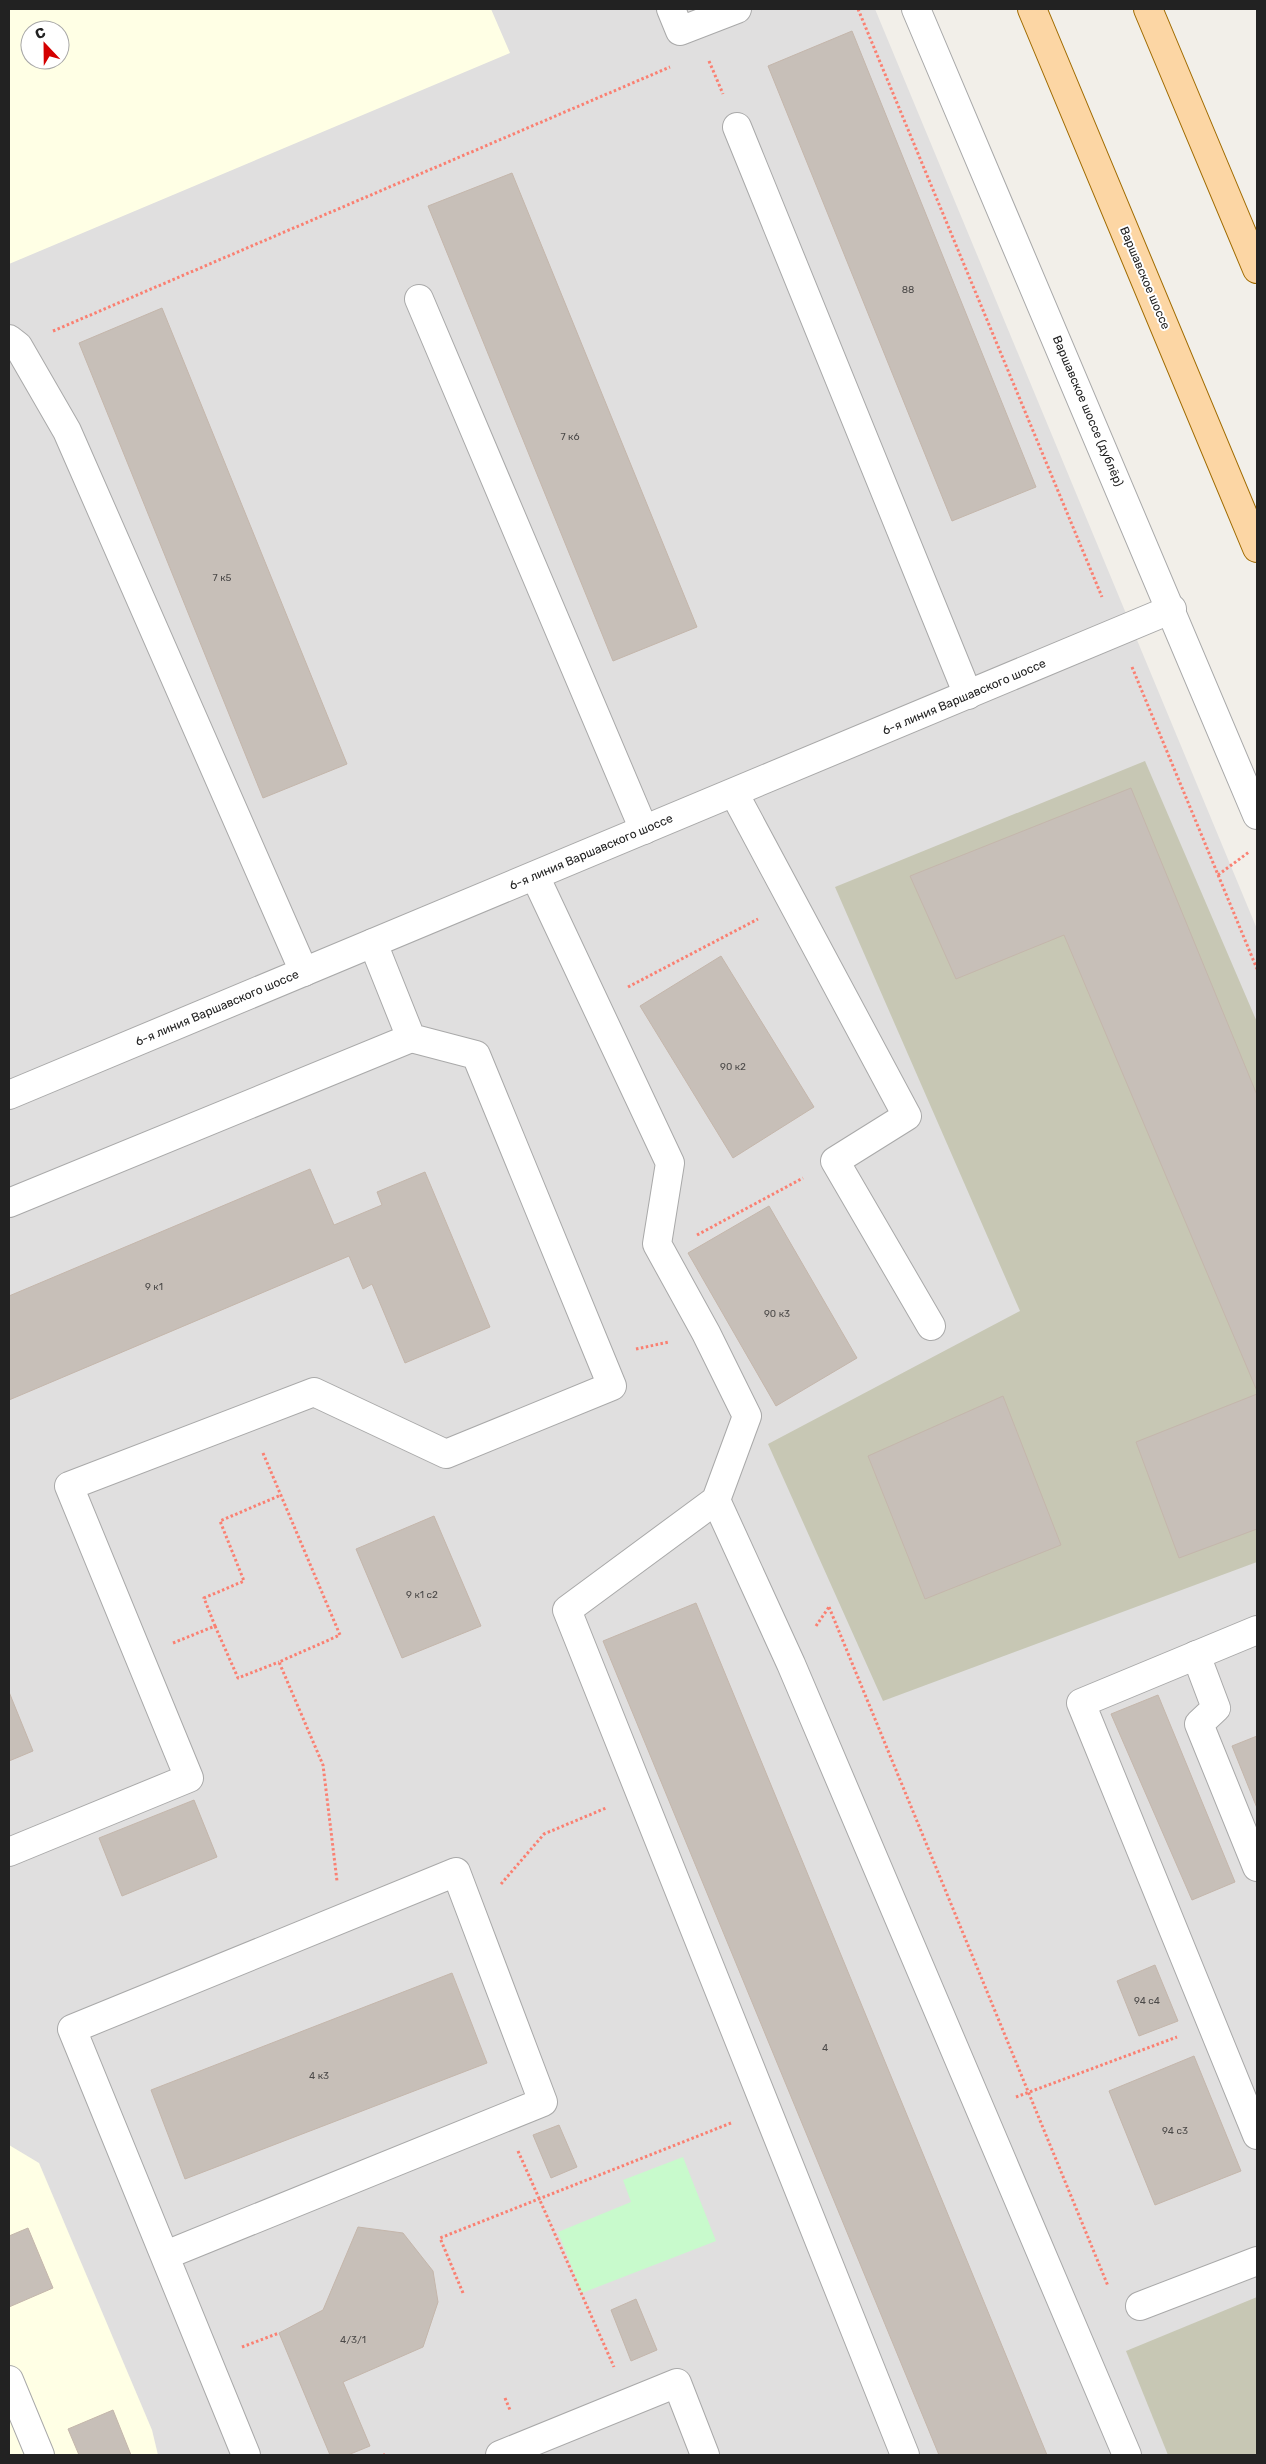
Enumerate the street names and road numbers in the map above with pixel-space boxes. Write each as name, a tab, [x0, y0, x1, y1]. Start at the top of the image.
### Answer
street label: Варшавское шоссе	[1117, 225, 1173, 332]
street label: Варшавское шоссе (дублёр)	[1050, 334, 1126, 488]
street label: 6-я линия Варшавского шоссе	[880, 656, 1048, 738]
street label: 6-я линия Варшавского шоссе	[507, 811, 675, 893]
street label: 6-я линия Варшавского шоссе	[133, 967, 301, 1049]

